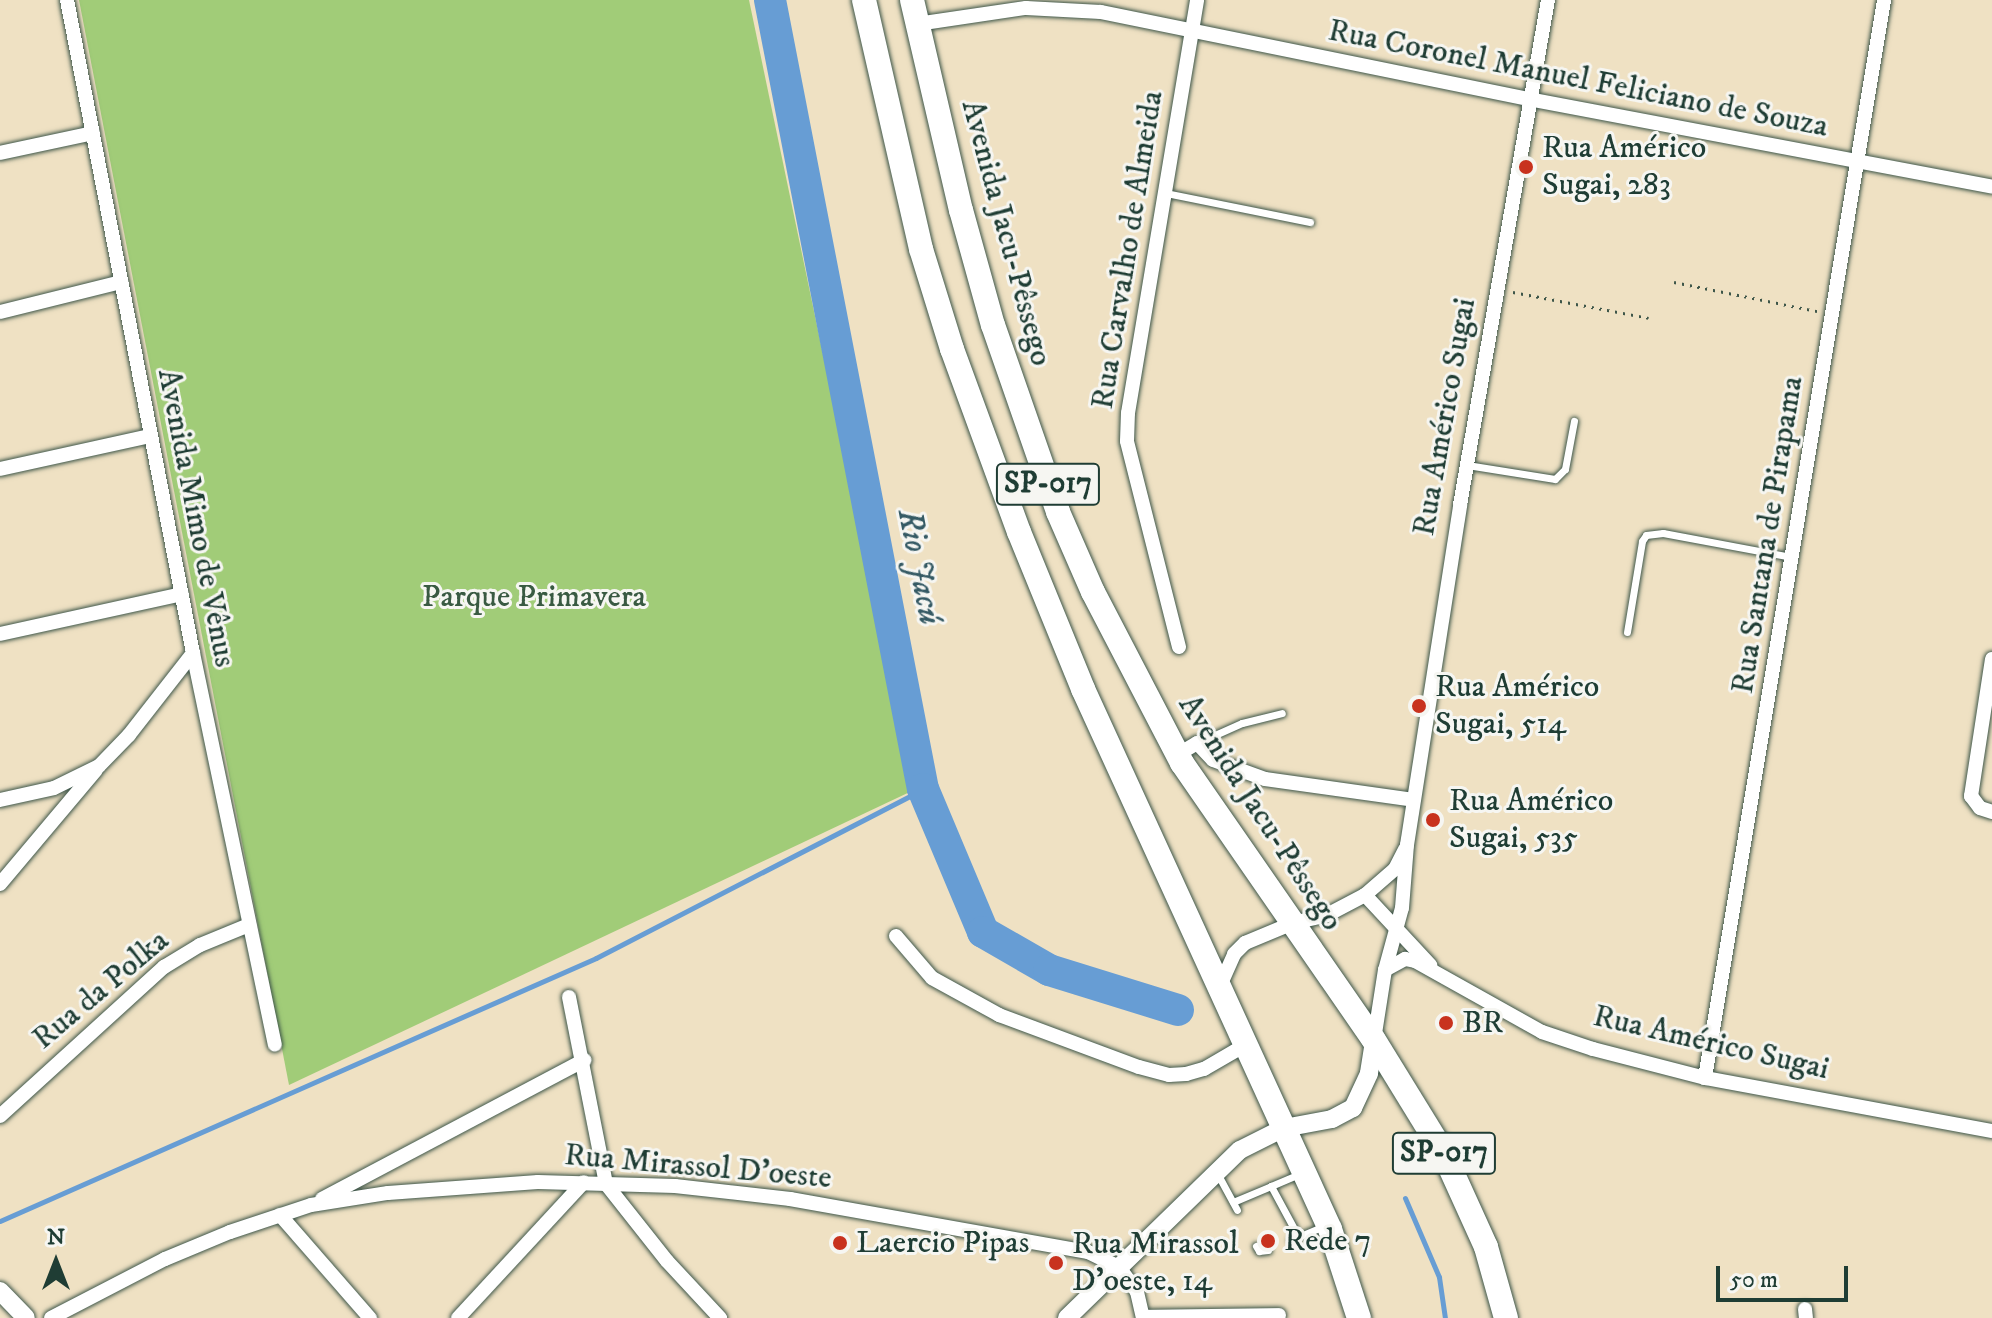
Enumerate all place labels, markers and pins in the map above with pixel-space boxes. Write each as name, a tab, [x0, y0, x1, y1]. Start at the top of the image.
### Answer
place label: Rua Américo Sugai, 283	[1542, 130, 1706, 205]
marker: Rua Américo Sugai, 283	[1517, 158, 1535, 176]
place label: Rua Américo Sugai, 514	[1435, 669, 1599, 744]
marker: Rua Américo Sugai, 514	[1410, 697, 1428, 715]
place label: Rua Américo Sugai, 535	[1449, 783, 1613, 858]
marker: Rua Américo Sugai, 535	[1424, 811, 1442, 829]
place label: BR	[1462, 1004, 1503, 1042]
marker: BR	[1437, 1014, 1455, 1032]
place label: Rede 7	[1284, 1222, 1371, 1260]
place label: Laercio Pipas	[856, 1224, 1029, 1262]
place label: Rua Mirassol D'oeste, 14	[1072, 1226, 1239, 1301]
marker: Rede 7	[1259, 1232, 1277, 1250]
marker: Laercio Pipas	[831, 1234, 849, 1252]
marker: Rua Mirassol D'oeste, 14	[1047, 1254, 1065, 1272]

